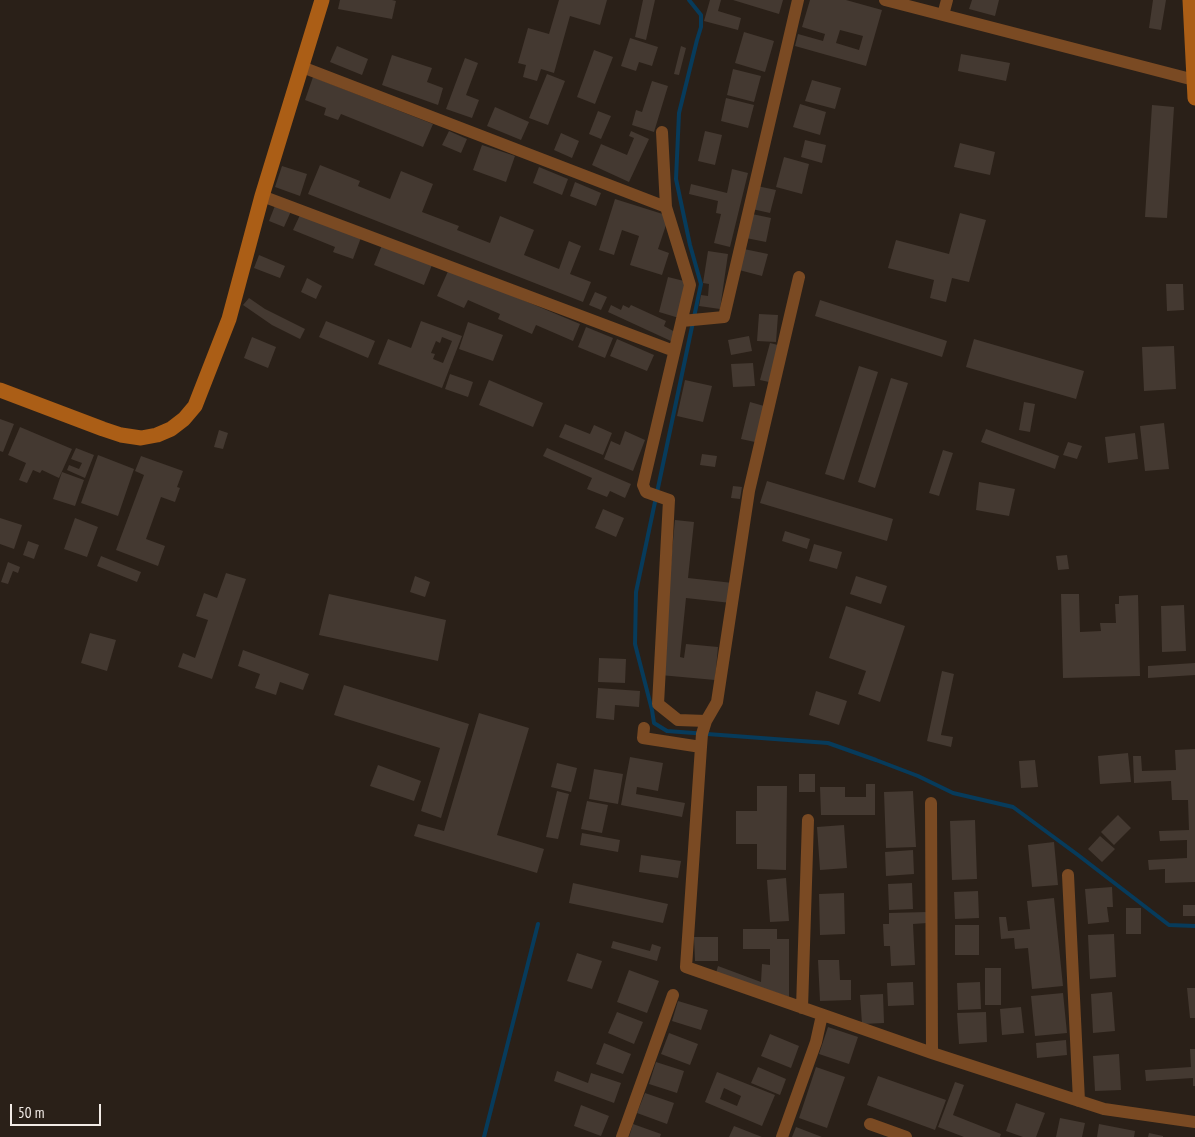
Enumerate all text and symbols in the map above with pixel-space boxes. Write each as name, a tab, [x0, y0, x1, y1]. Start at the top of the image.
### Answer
scale bar	[12, 1094, 104, 1126]
text: 50 m	[18, 1103, 44, 1122]

